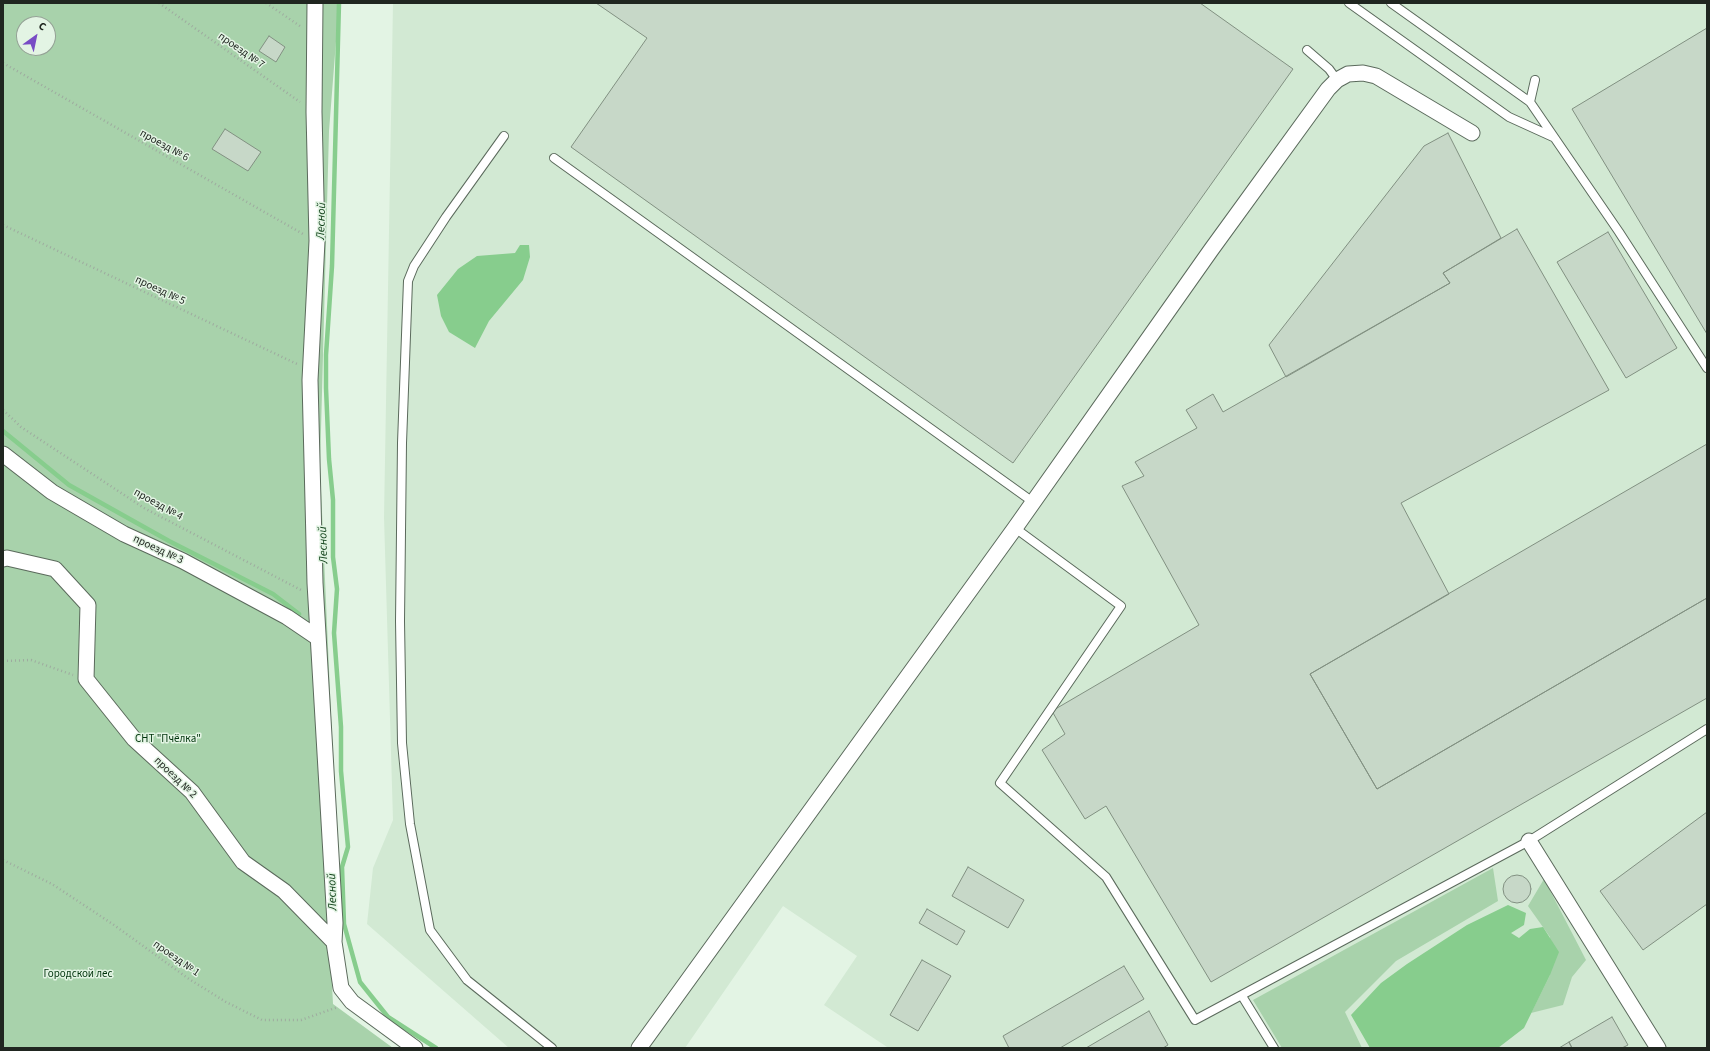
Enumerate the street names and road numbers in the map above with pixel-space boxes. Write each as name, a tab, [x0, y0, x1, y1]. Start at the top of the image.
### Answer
street label: проезд № 7	[215, 30, 267, 72]
street label: проезд № 6	[137, 127, 191, 165]
street label: проезд № 5	[133, 274, 187, 308]
street label: проезд № 4	[131, 486, 185, 524]
street label: проезд № 3	[131, 533, 185, 567]
street label: проезд № 2	[151, 754, 199, 802]
street label: проезд № 1	[150, 938, 202, 980]

